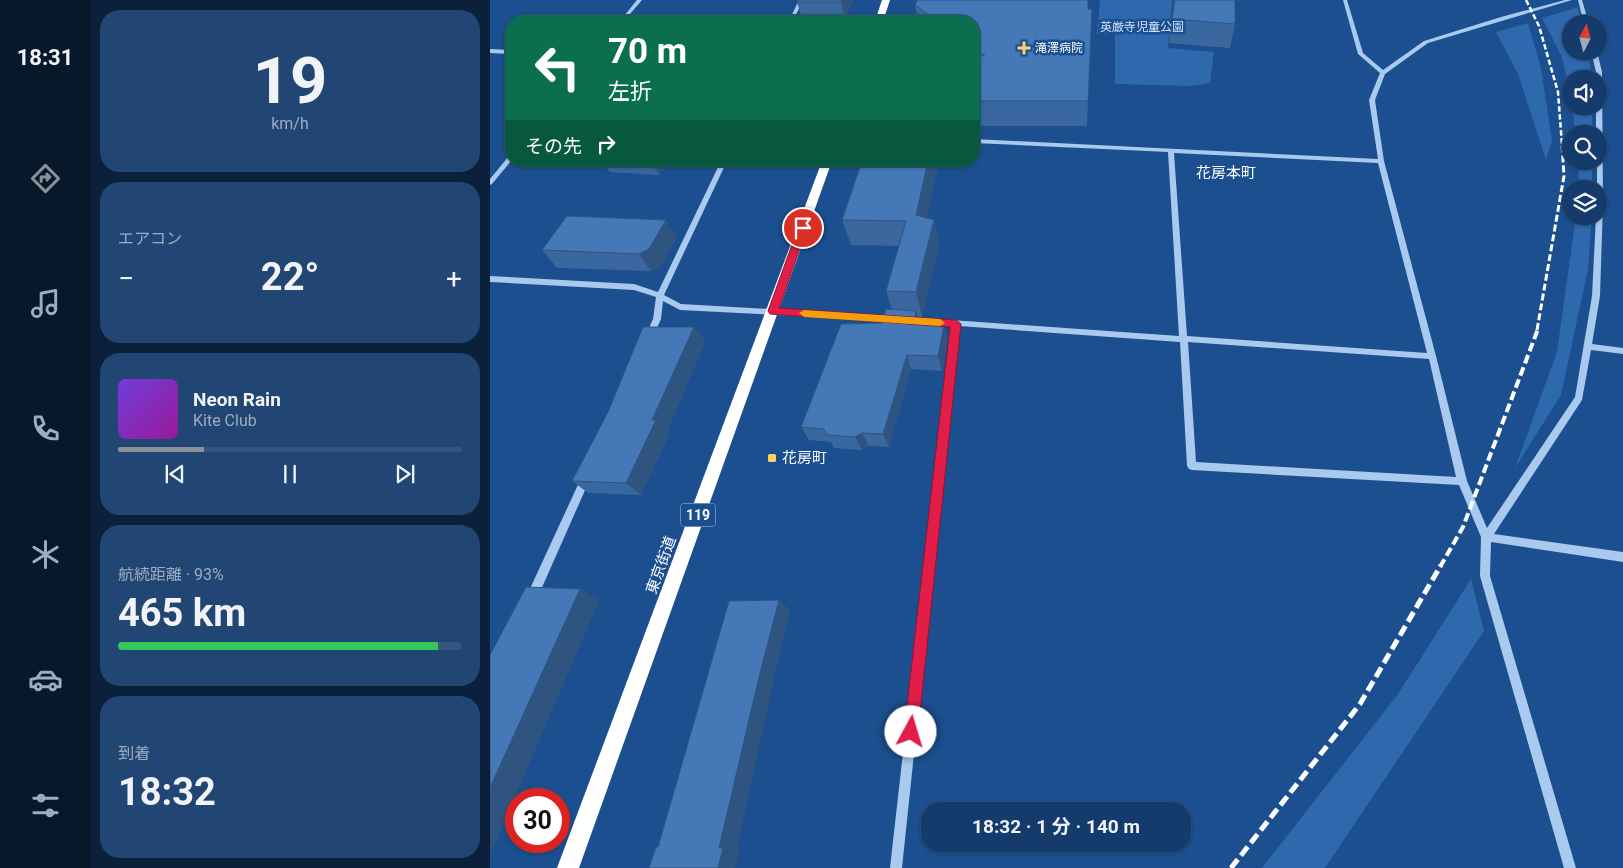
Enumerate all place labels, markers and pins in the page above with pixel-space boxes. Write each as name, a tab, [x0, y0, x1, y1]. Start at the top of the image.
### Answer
marker: 滝澤病院	[1017, 41, 1031, 55]
place label: 滝澤病院	[1035, 41, 1083, 55]
pin	[782, 207, 824, 249]
place label: 花房町	[782, 449, 827, 467]
marker: 花房町	[766, 452, 778, 464]

